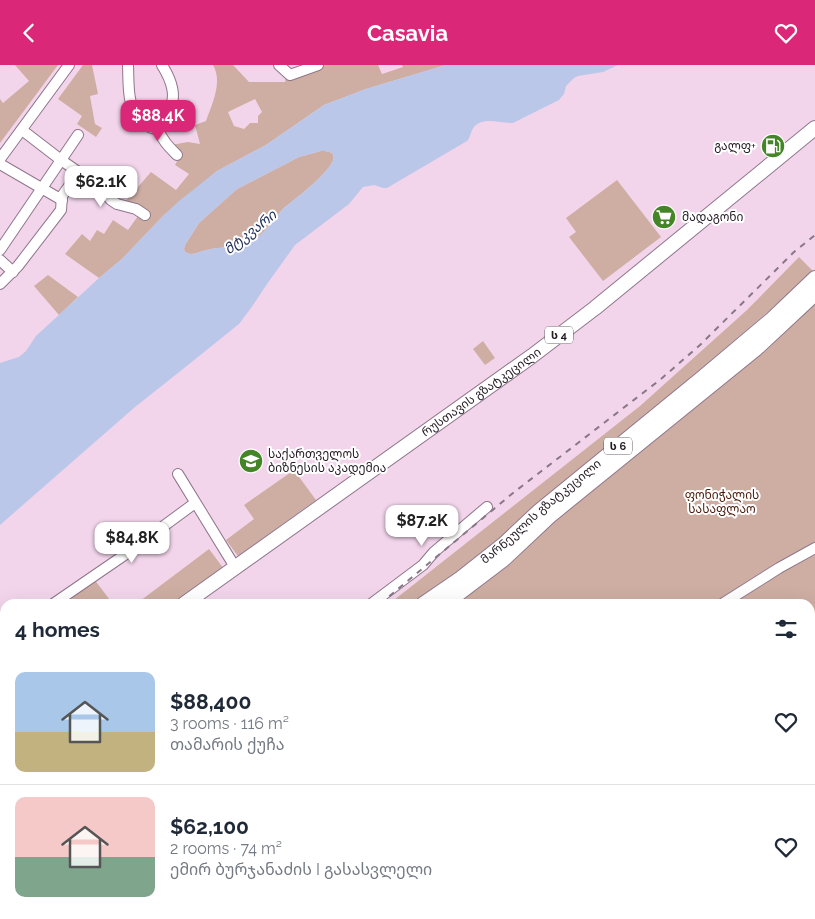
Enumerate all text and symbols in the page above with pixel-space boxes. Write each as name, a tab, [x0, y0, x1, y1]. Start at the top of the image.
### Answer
icon: back	[15, 19, 43, 47]
icon: heart	[772, 19, 800, 47]
text: Casavia	[367, 20, 448, 46]
pin: $88.4K	[117, 99, 199, 142]
text: $88.4K	[132, 106, 184, 125]
fuel station icon: გალფ+	[760, 133, 786, 159]
place label: გალფ+	[714, 139, 756, 154]
pin: $62.1K	[60, 165, 142, 208]
text: $62.1K	[75, 172, 127, 191]
supermarket icon: მადაგონი	[651, 204, 677, 230]
water label: მტკვარი	[221, 206, 281, 258]
place label: მადაგონი	[682, 210, 744, 225]
road number: ს 4	[545, 327, 573, 343]
street label: რუსთავის გზატკეცილი	[419, 345, 544, 439]
road number: ს 6	[604, 437, 632, 455]
place label: საქართველოს ბიზნესის აკადემია	[268, 447, 386, 476]
school or university icon: საქართველოს ბიზნესის აკადემია	[238, 448, 264, 474]
street label: მარნეულის გზატკეცილი	[478, 456, 604, 567]
park label: ფონიჭალის სასაფლაო	[685, 488, 759, 517]
pin: $87.2K	[381, 505, 463, 547]
text: $87.2K	[396, 511, 448, 530]
pin: $84.8K	[91, 521, 173, 564]
text: $84.8K	[106, 528, 158, 547]
icon: filters	[772, 615, 800, 643]
text: 4 homes	[15, 617, 100, 642]
text: $88,400	[170, 689, 251, 714]
icon: home	[55, 692, 115, 752]
icon: heart	[772, 708, 800, 736]
text: 3 rooms · 116 m²	[170, 714, 289, 733]
text: თამარის ქუჩა	[170, 735, 285, 754]
text: $62,100	[170, 814, 249, 839]
icon: home	[55, 817, 115, 877]
icon: heart	[772, 833, 800, 861]
text: 2 rooms · 74 m²	[170, 839, 282, 858]
text: ემირ ბურჯანაძის I გასასვლელი	[170, 860, 432, 879]

